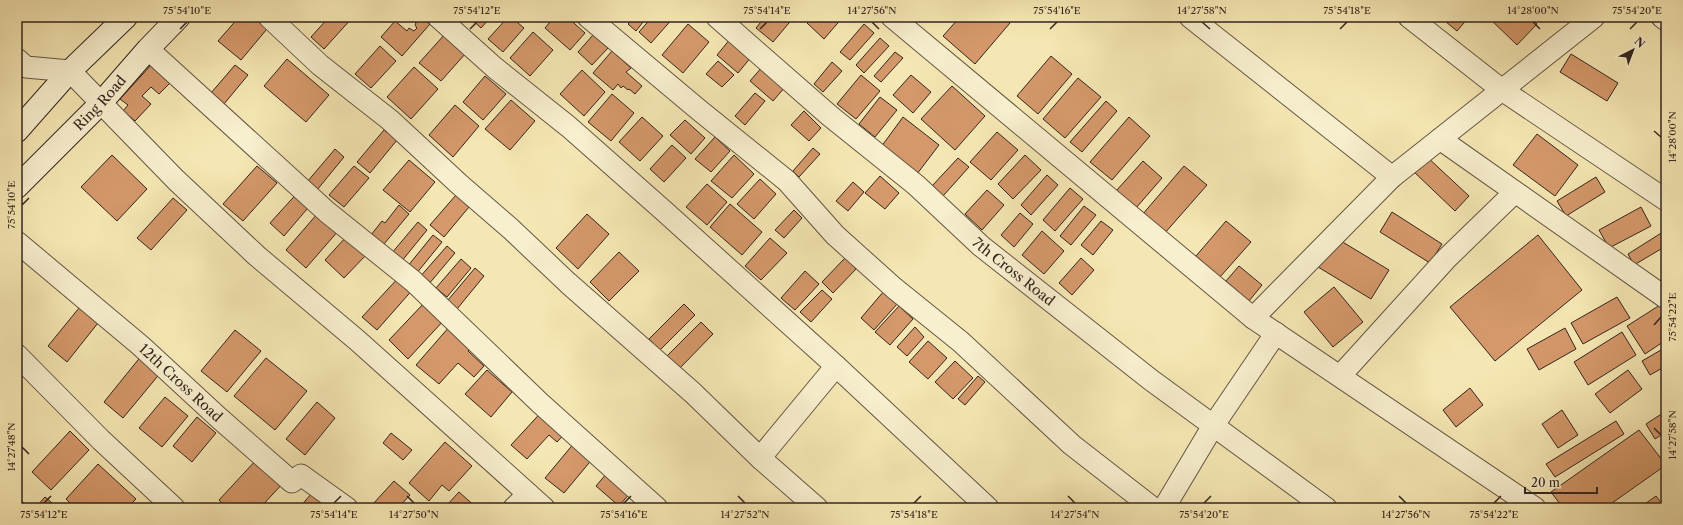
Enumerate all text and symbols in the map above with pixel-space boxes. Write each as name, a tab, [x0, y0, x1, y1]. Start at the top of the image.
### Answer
text: 75°54'10"E	[163, 4, 211, 17]
text: 75°54'12"E	[453, 4, 501, 17]
text: 75°54'14"E	[743, 4, 791, 17]
text: 14°27'56"N	[847, 4, 897, 17]
text: 75°54'16"E	[1033, 4, 1081, 17]
text: 14°27'58"N	[1177, 4, 1227, 17]
text: 75°54'18"E	[1323, 4, 1371, 17]
text: 14°28'00"N	[1507, 4, 1559, 17]
text: 75°54'20"E	[1612, 4, 1662, 17]
north arrow	[1613, 30, 1653, 70]
text: N	[1631, 34, 1648, 51]
street label: Ring Road	[70, 71, 130, 134]
text: 14°28'00"N	[1666, 111, 1679, 163]
text: 75°54'10"E	[5, 181, 18, 229]
street label: 7th Cross Road	[969, 233, 1059, 310]
text: 75°54'22"E	[1666, 292, 1679, 342]
street label: 12th Cross Road	[135, 340, 227, 426]
text: 14°27'58"N	[1666, 410, 1679, 460]
text: 14°27'48"N	[5, 422, 18, 472]
scale bar	[1525, 469, 1597, 495]
text: 20 m	[1531, 475, 1560, 490]
text: 75°54'12"E	[20, 508, 68, 521]
text: 75°54'14"E	[310, 508, 358, 521]
text: 14°27'50"N	[389, 508, 439, 521]
text: 75°54'16"E	[600, 508, 648, 521]
text: 14°27'52"N	[720, 508, 770, 521]
text: 75°54'18"E	[890, 508, 938, 521]
text: 14°27'54"N	[1050, 508, 1100, 521]
text: 75°54'20"E	[1179, 508, 1229, 521]
text: 14°27'56"N	[1381, 508, 1431, 521]
text: 75°54'22"E	[1469, 508, 1519, 521]

